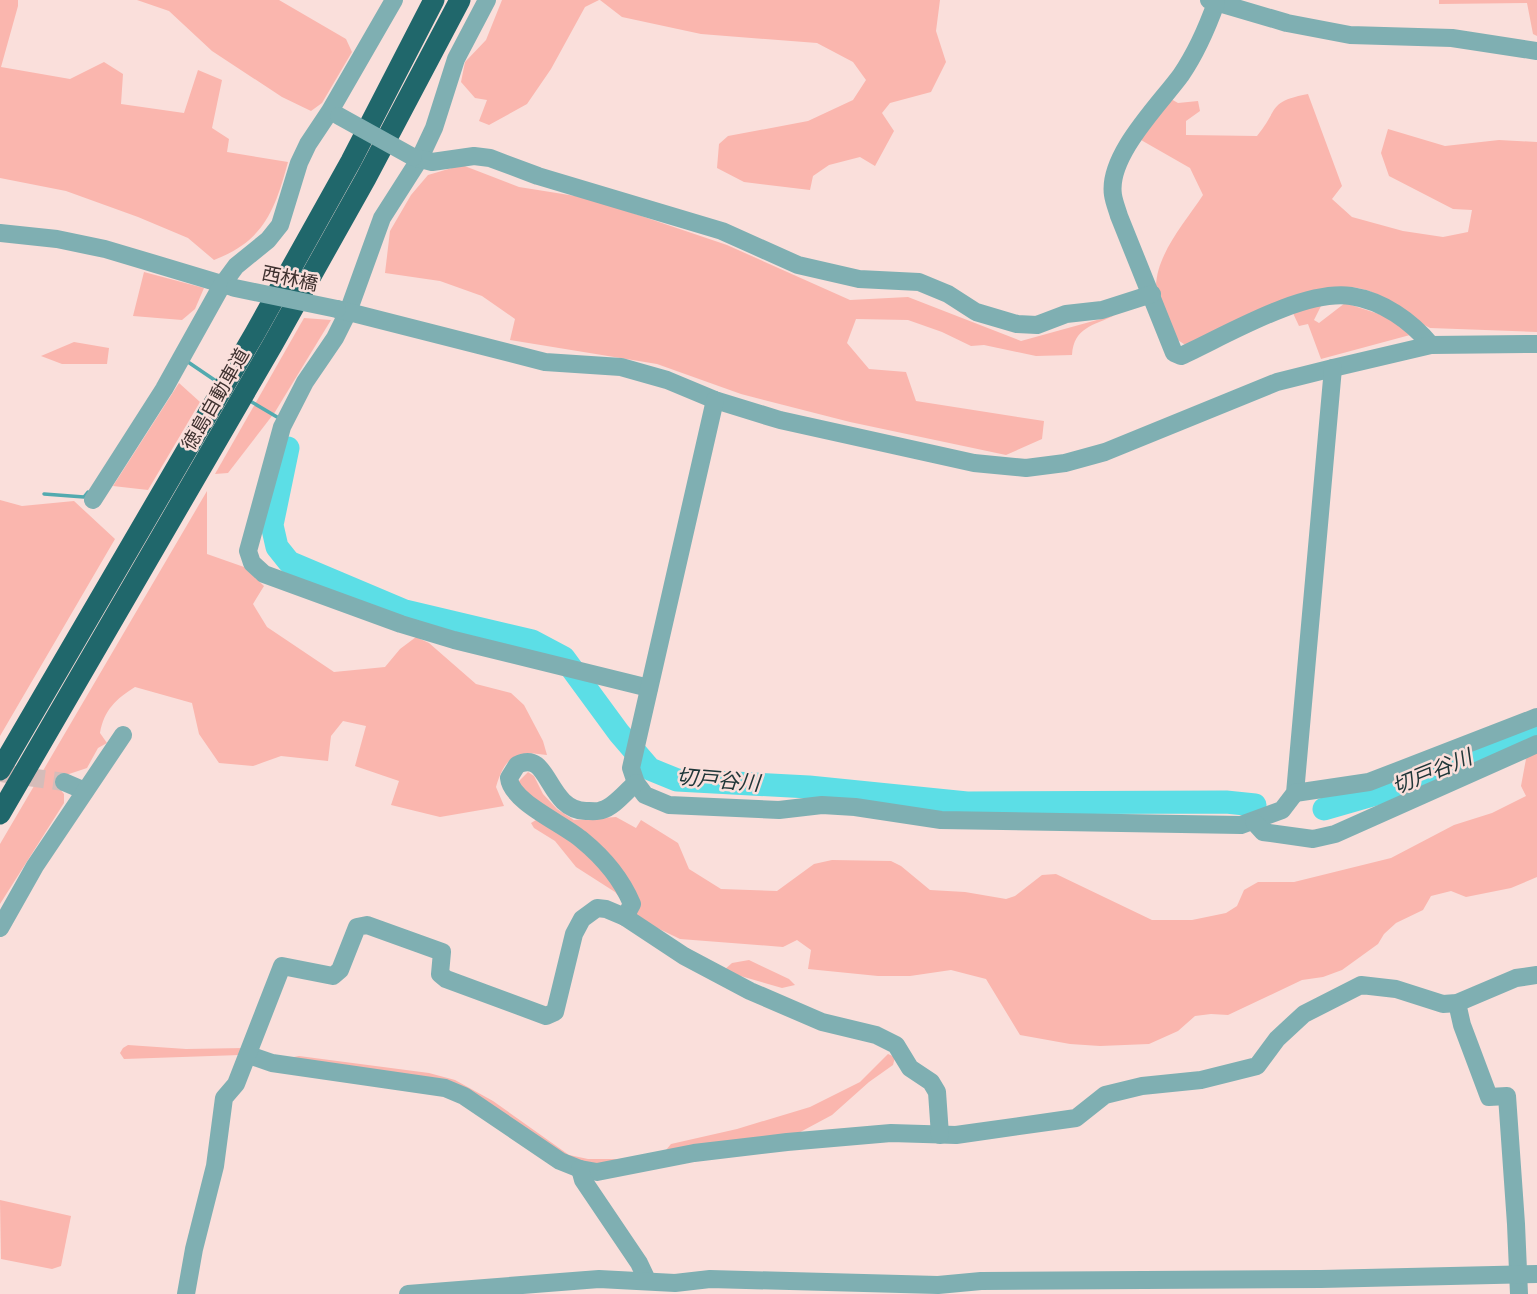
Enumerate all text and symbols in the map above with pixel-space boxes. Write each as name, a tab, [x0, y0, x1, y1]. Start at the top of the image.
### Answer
street label: 西林橋	[259, 262, 320, 297]
street label: 徳島自動車道	[178, 345, 255, 455]
water label: 切戸谷川	[1389, 744, 1478, 800]
water label: 切戸谷川	[675, 764, 763, 797]

